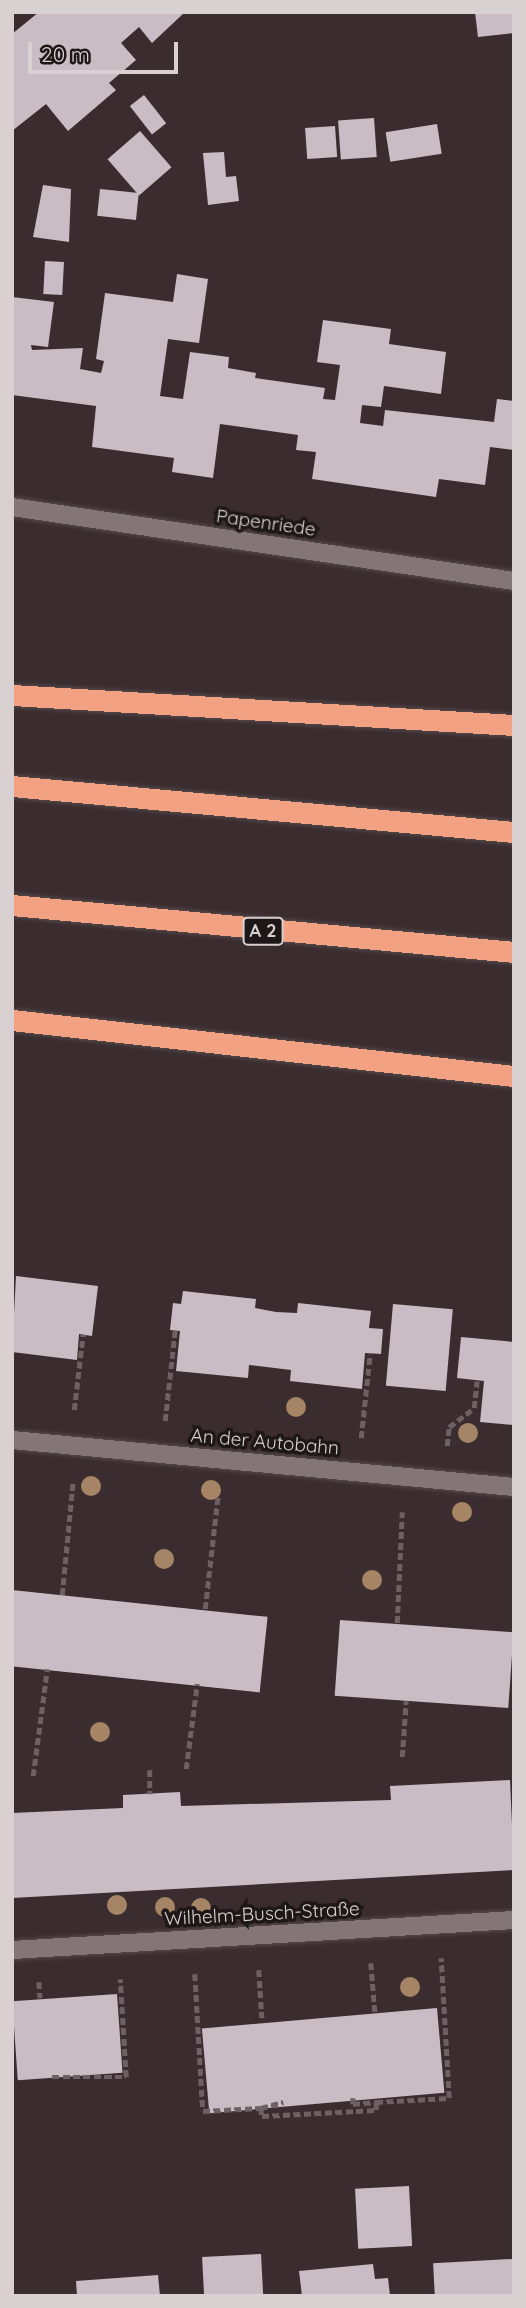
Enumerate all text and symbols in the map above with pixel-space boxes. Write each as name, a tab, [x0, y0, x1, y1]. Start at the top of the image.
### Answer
scale bar	[32, 28, 182, 72]
text: 20 m	[41, 41, 90, 67]
street label: Papenriede	[215, 505, 317, 541]
road number: A 2	[242, 916, 284, 946]
street label: An der Autobahn	[190, 1424, 340, 1460]
street label: Wilhelm-Busch-Straße	[164, 1897, 360, 1931]

